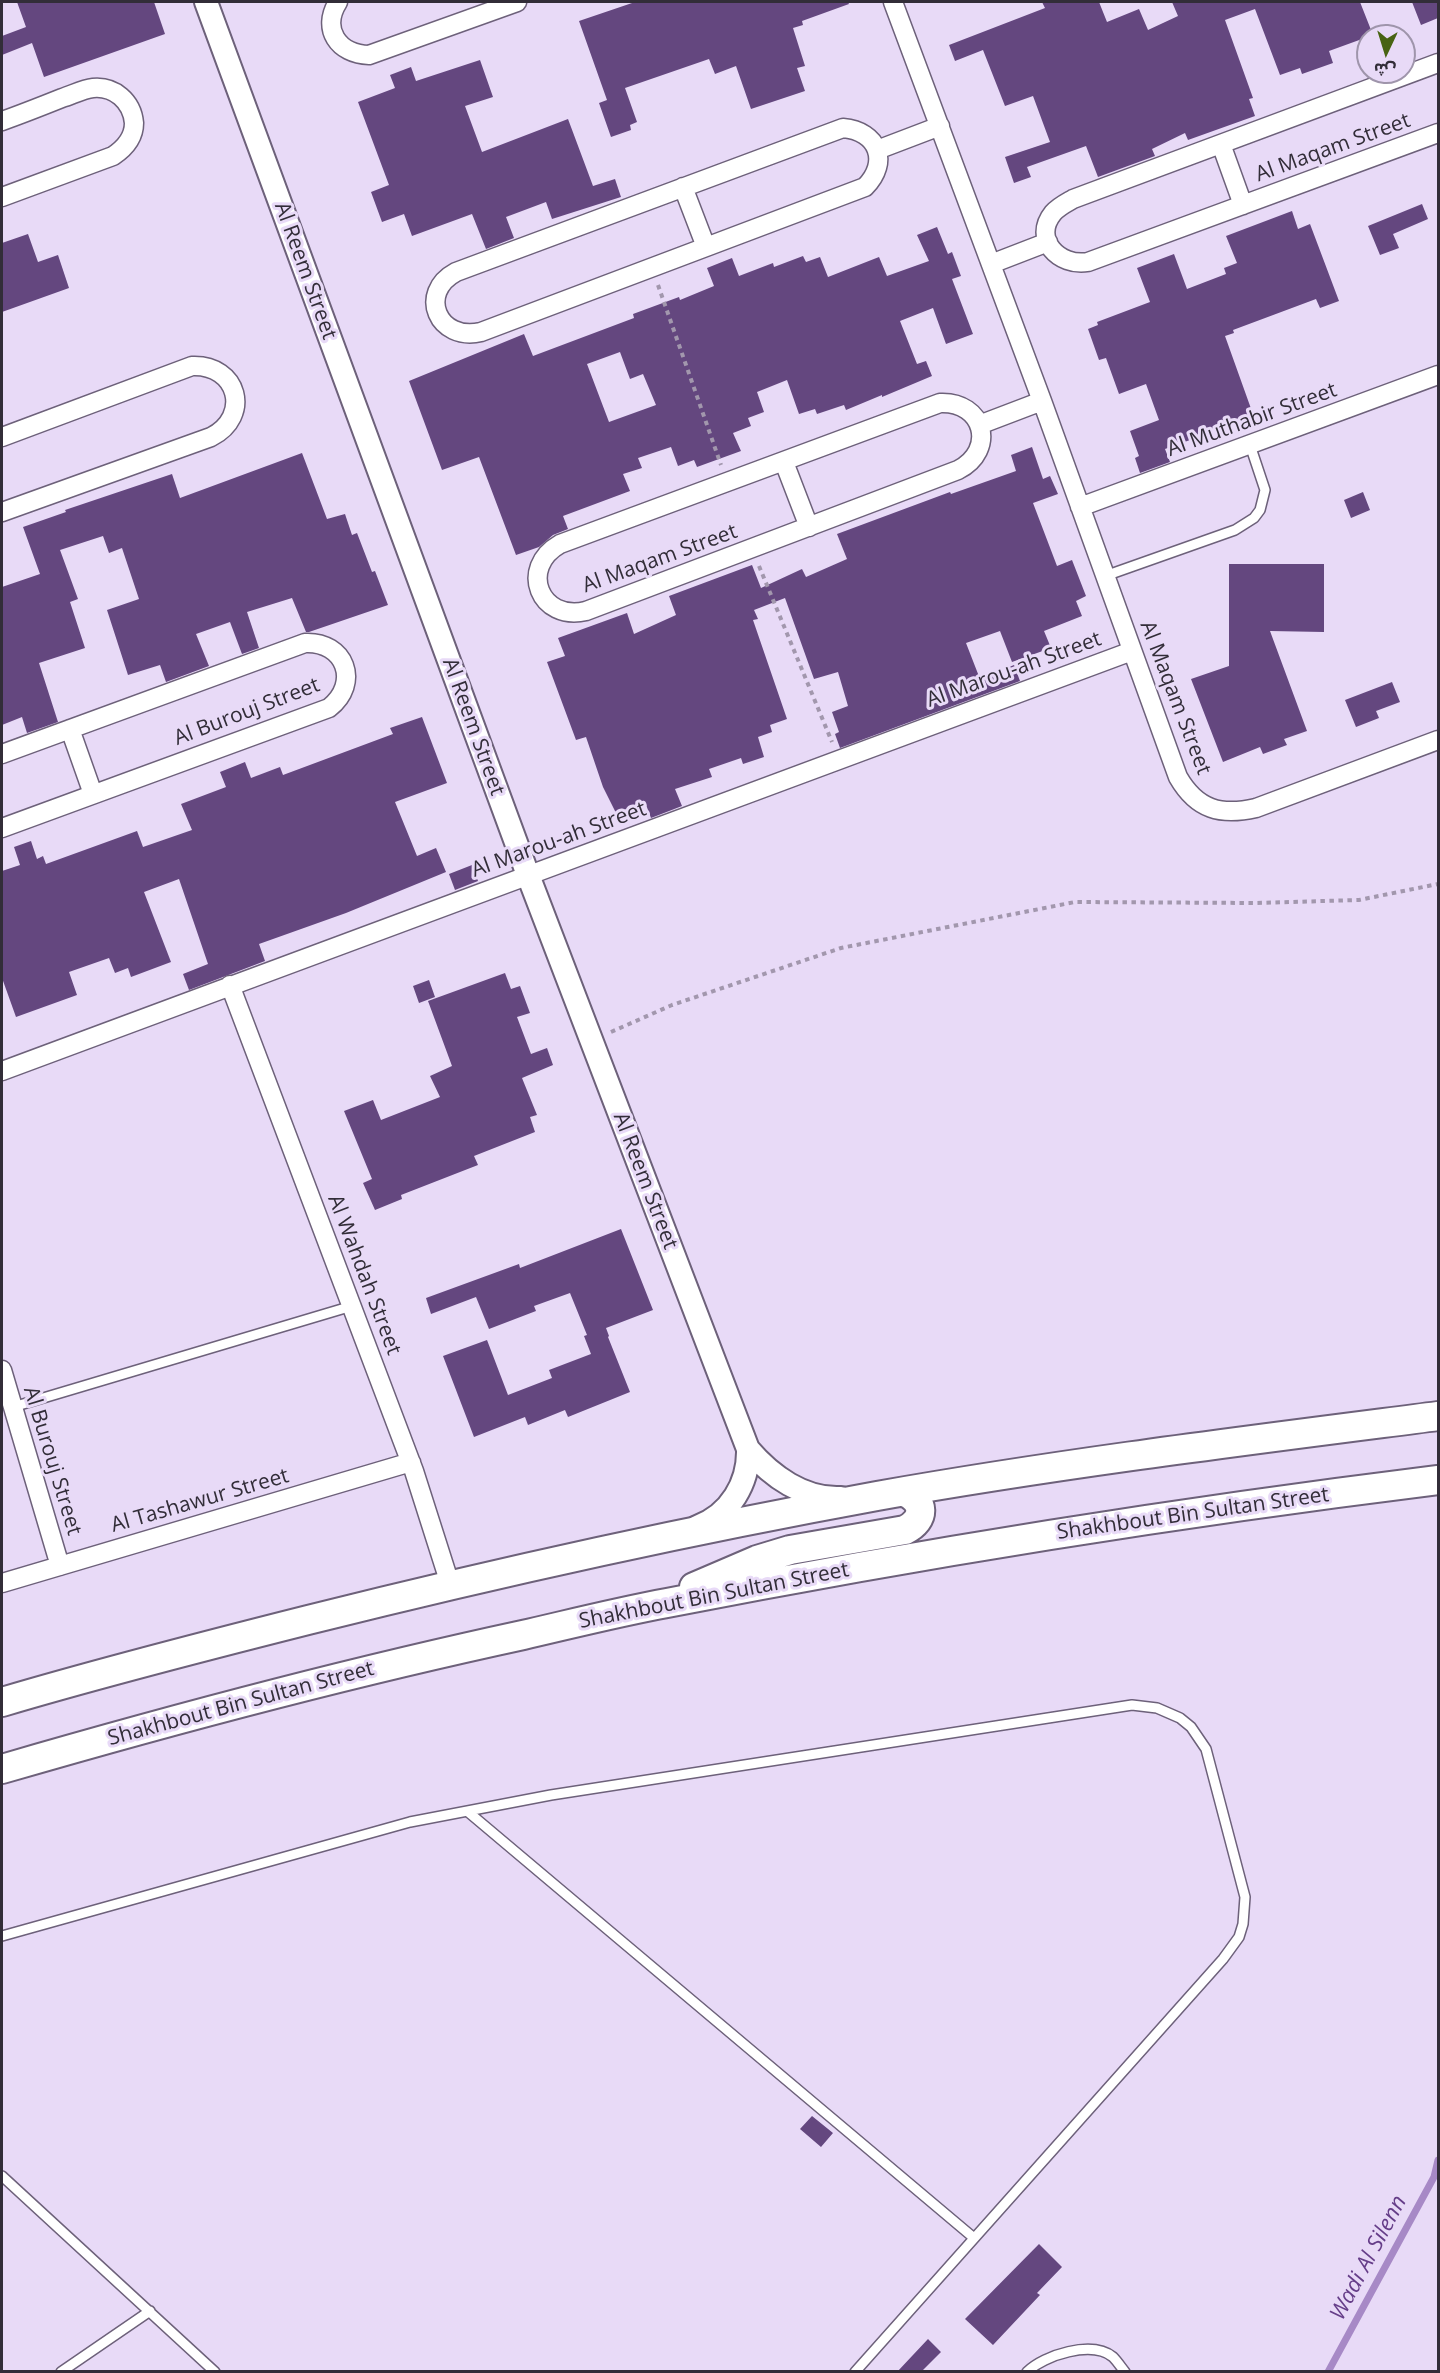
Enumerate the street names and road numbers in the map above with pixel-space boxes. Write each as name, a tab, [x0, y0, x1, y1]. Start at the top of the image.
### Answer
street label: Al Maqam Street	[1252, 108, 1414, 188]
street label: Al Reem Street	[269, 199, 341, 343]
street label: Al Muthabir Street	[1164, 378, 1340, 462]
street label: Al Maqam Street	[579, 519, 741, 599]
street label: Al Maqam Street	[1134, 618, 1216, 778]
street label: Al Marou-ah Street	[923, 627, 1105, 713]
street label: Al Reem Street	[437, 655, 509, 799]
street label: Al Burouj Street	[171, 673, 323, 751]
street label: Al Marou-ah Street	[468, 797, 650, 883]
street label: Al Reem Street	[607, 1109, 683, 1253]
street label: Al Wahdah Street	[322, 1191, 406, 1359]
street label: Al Burouj Street	[17, 1384, 87, 1538]
street label: Al Tashawur Street	[108, 1464, 292, 1538]
street label: Shakhbout Bin Sultan Street	[1055, 1482, 1331, 1546]
street label: Shakhbout Bin Sultan Street	[577, 1557, 851, 1635]
street label: Shakhbout Bin Sultan Street	[105, 1656, 377, 1752]

